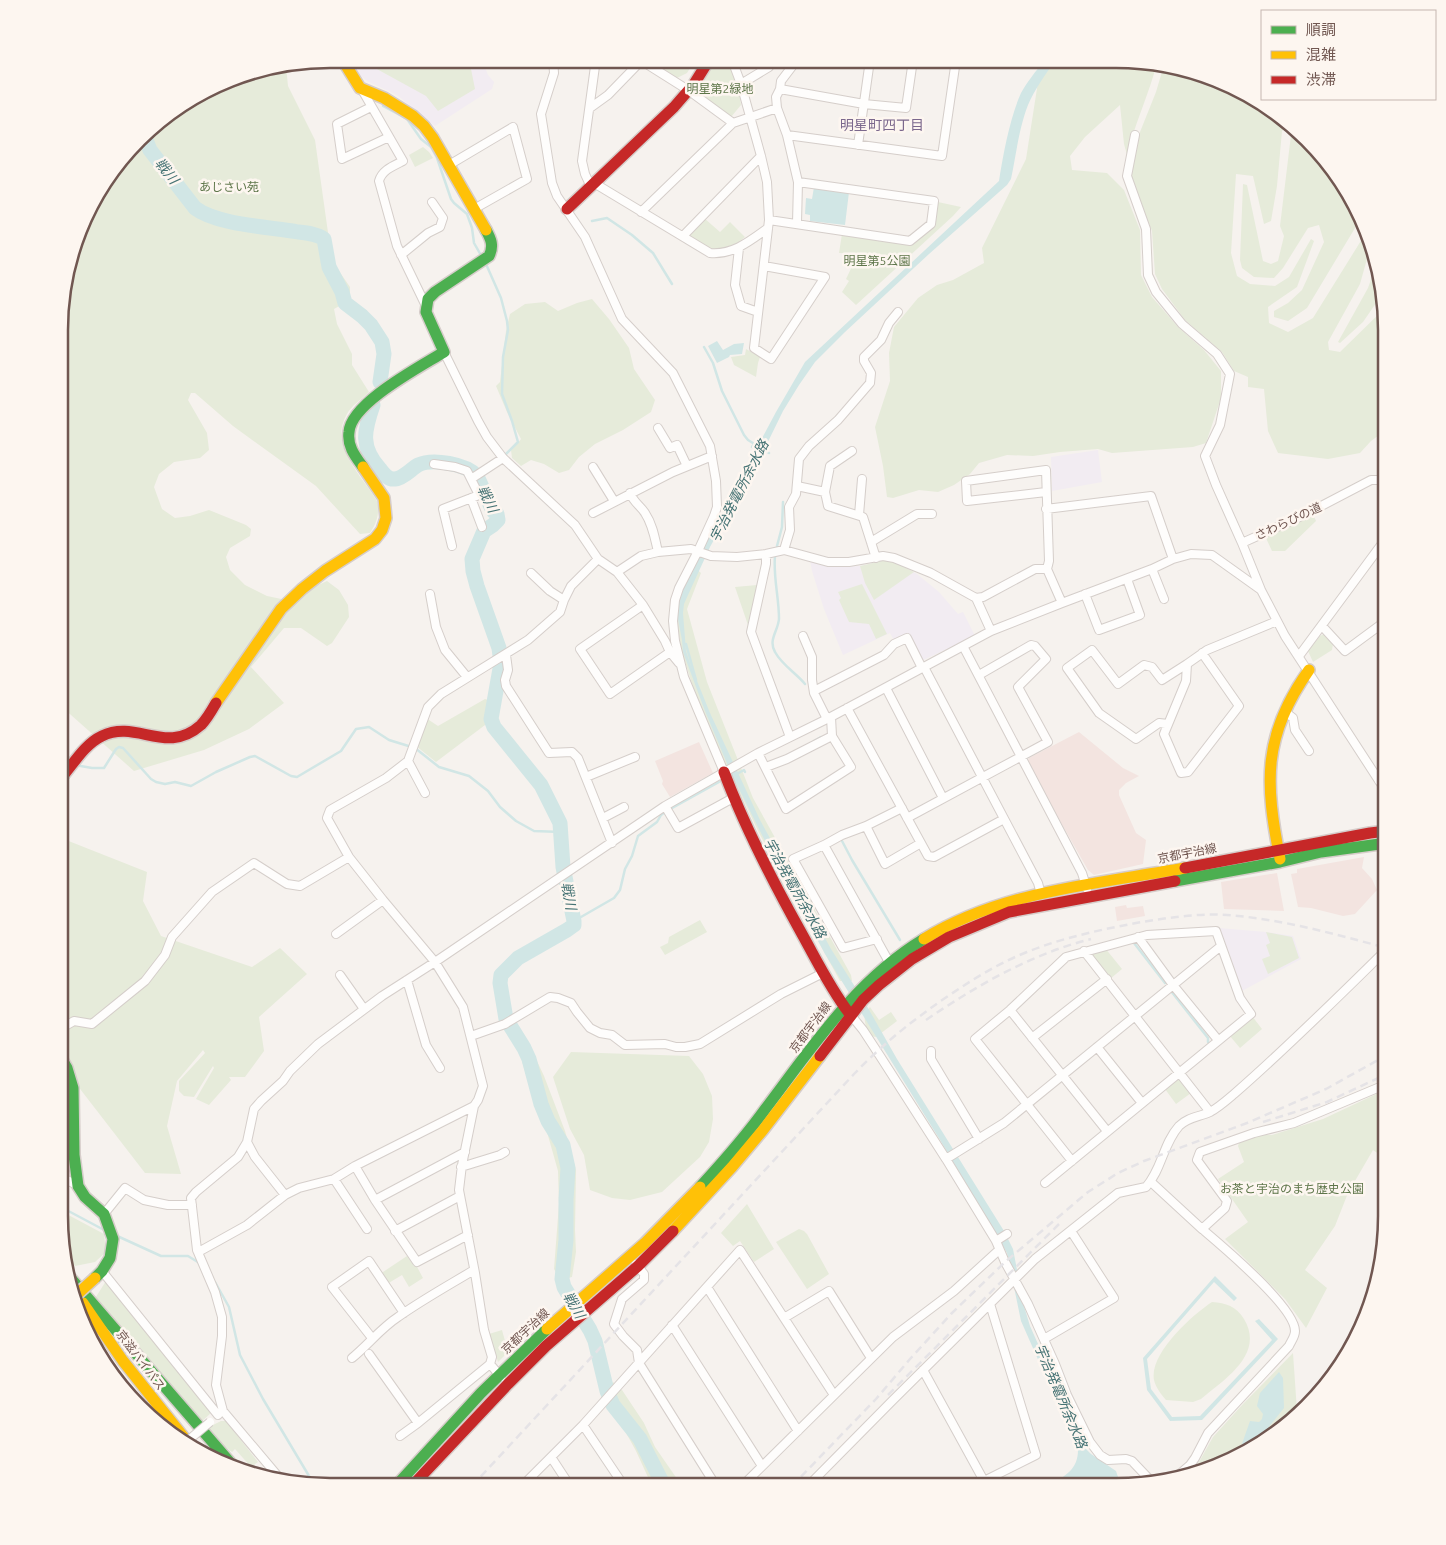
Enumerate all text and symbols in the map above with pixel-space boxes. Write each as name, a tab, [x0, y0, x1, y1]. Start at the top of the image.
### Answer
legend	[1261, 10, 1436, 100]
text: 順調	[1306, 21, 1336, 38]
text: 混雑	[1306, 46, 1336, 63]
text: 渋滞	[1306, 71, 1336, 88]
park label: 明星第2緑地	[687, 82, 753, 95]
district label: 明星町四丁目	[840, 117, 924, 133]
water label: 戦川	[152, 155, 183, 188]
park label: あじさい苑	[199, 180, 259, 193]
park label: 明星第5公園	[844, 254, 910, 267]
water label: 宇治発電所余水路	[706, 437, 772, 545]
water label: 戦川	[475, 483, 502, 517]
street label: さわらびの道	[1253, 500, 1323, 542]
water label: 宇治発電所余水路	[761, 835, 830, 942]
street label: 京都宇治線	[1156, 841, 1218, 865]
water label: 戦川	[558, 881, 580, 913]
street label: 京都宇治線	[787, 999, 833, 1055]
park label: お茶と宇治のまち歴史公園	[1220, 1182, 1364, 1195]
water label: 戦川	[560, 1289, 589, 1323]
street label: 京都宇治線	[499, 1306, 551, 1356]
street label: 京滋バイパス	[114, 1327, 168, 1393]
water label: 宇治発電所余水路	[1032, 1341, 1091, 1452]

